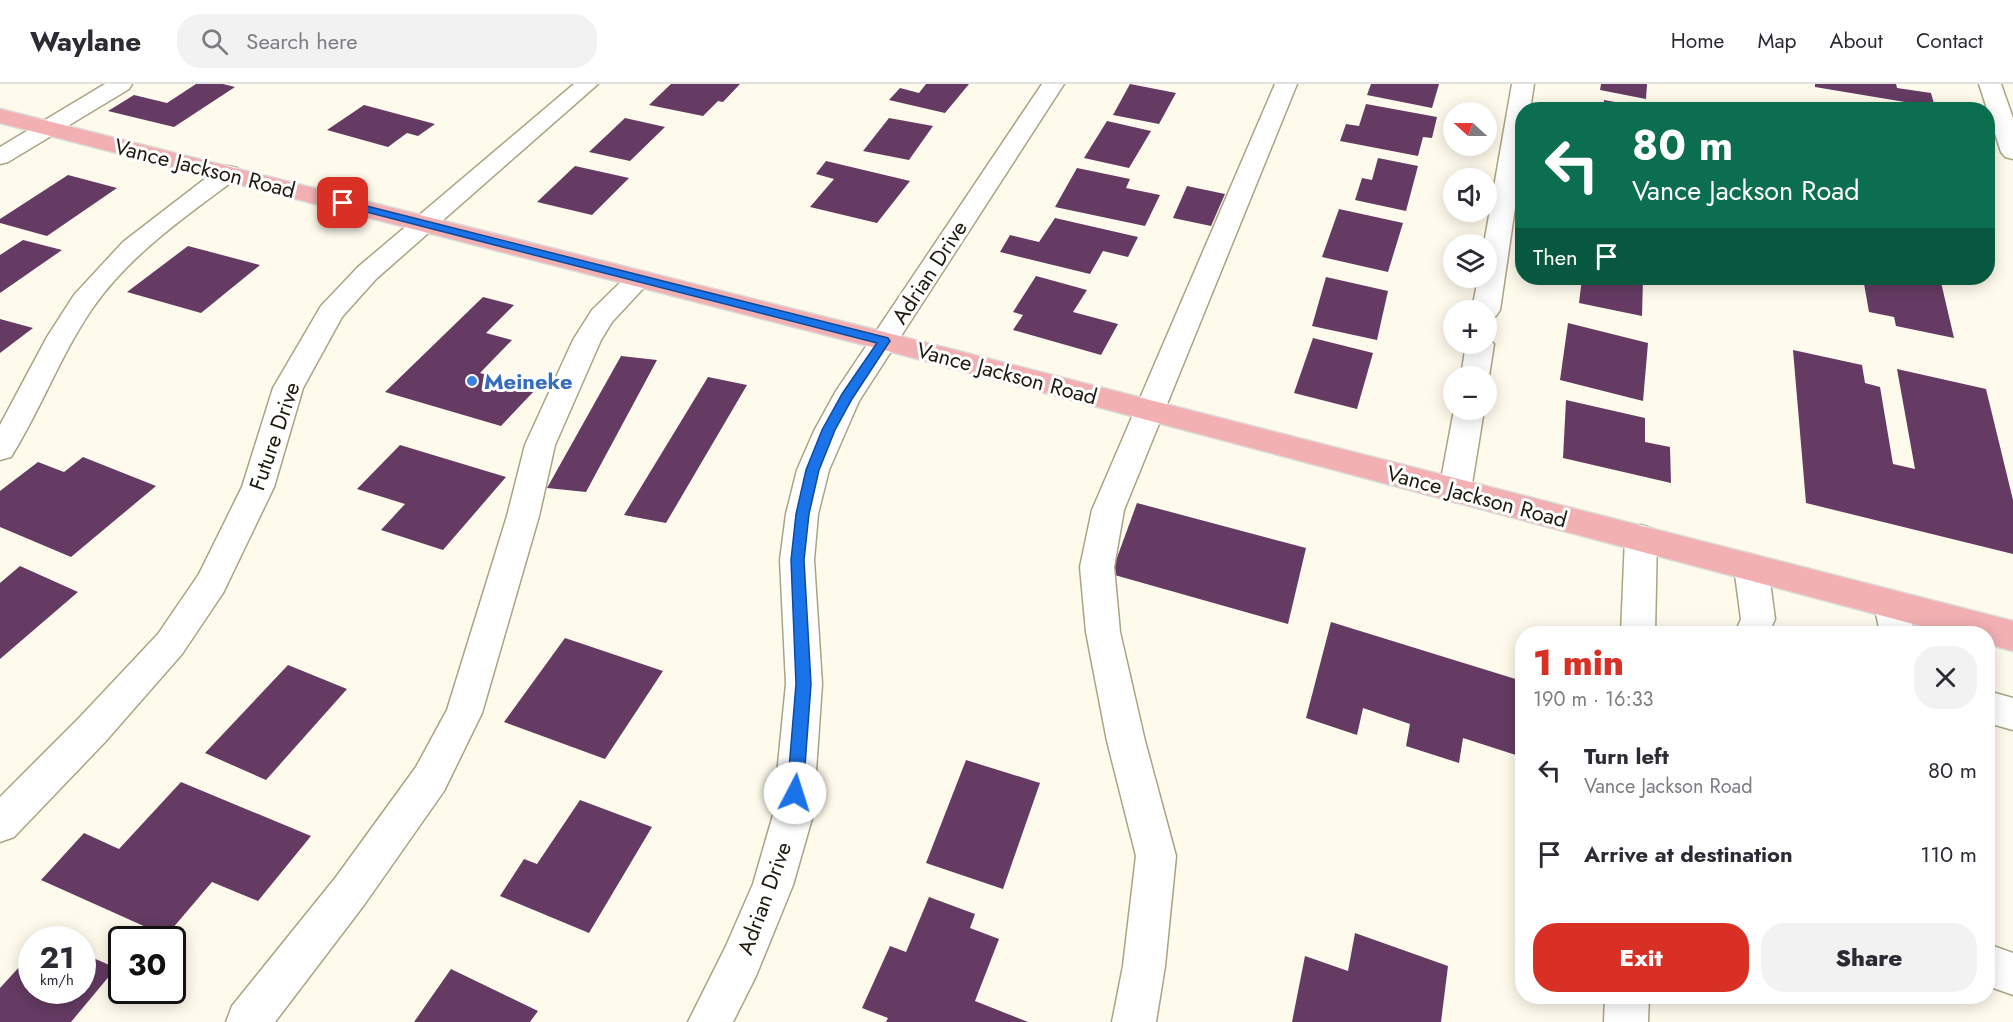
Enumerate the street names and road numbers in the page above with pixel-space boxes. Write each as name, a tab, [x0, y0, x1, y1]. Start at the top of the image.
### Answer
street label: Vance Jackson Road	[111, 130, 299, 206]
street label: Adrian Drive	[883, 214, 975, 330]
street label: Vance Jackson Road	[913, 334, 1101, 412]
street label: Future Drive	[240, 377, 308, 495]
street label: Vance Jackson Road	[1383, 457, 1571, 535]
street label: Adrian Drive	[729, 837, 799, 959]

